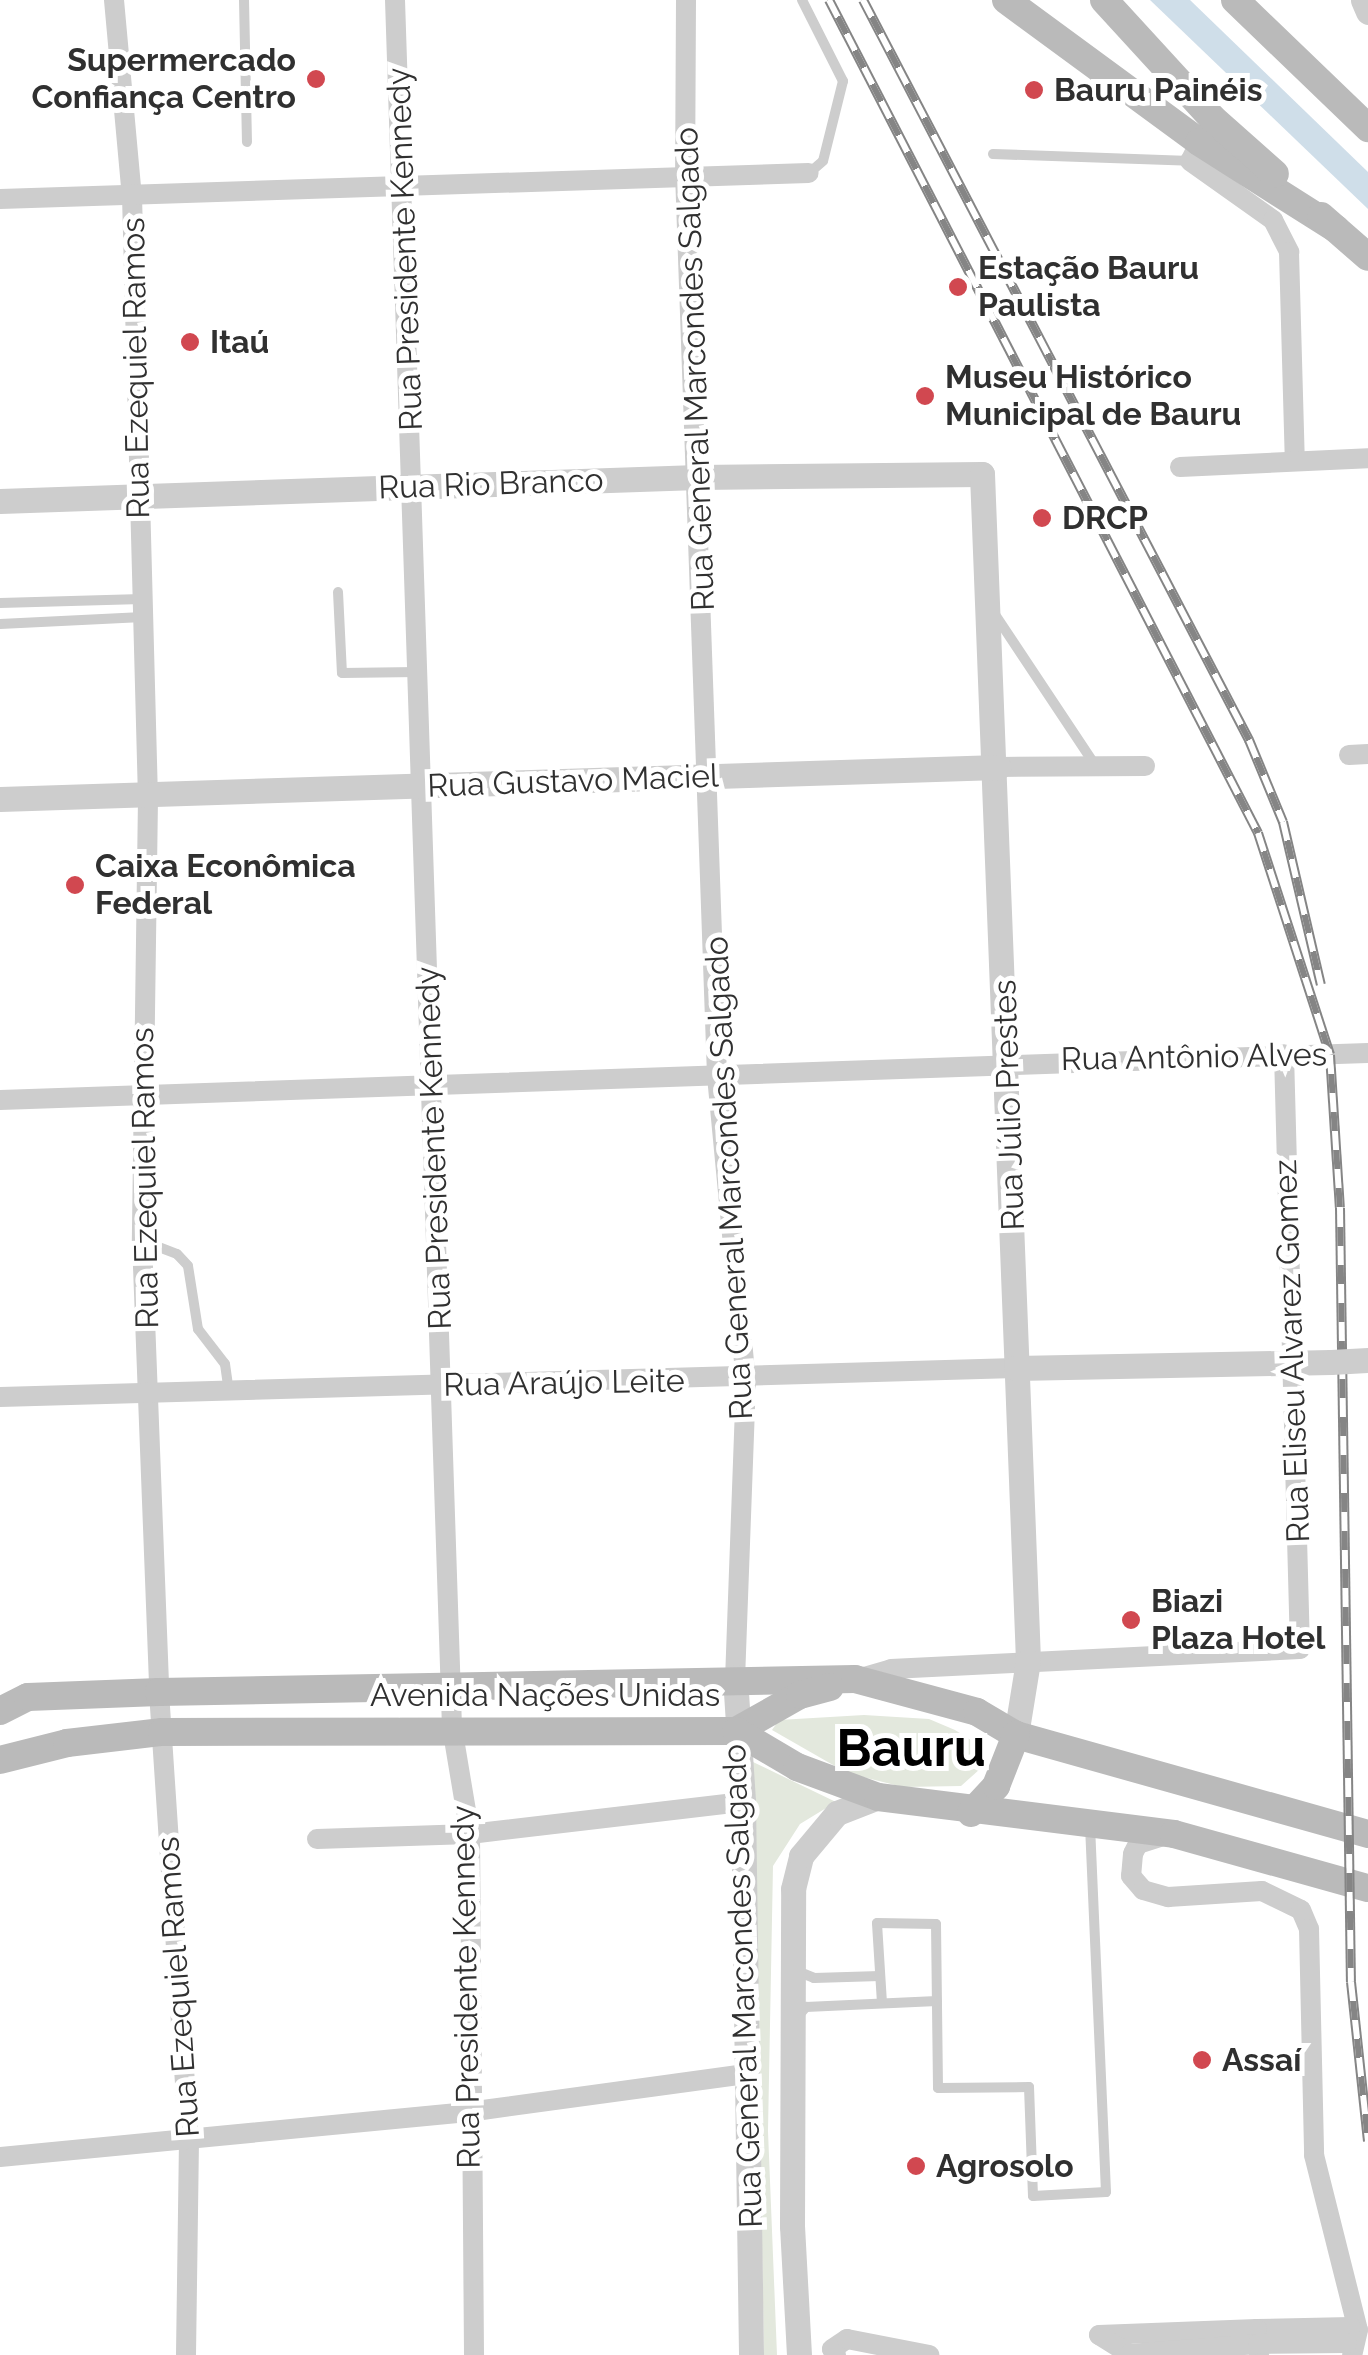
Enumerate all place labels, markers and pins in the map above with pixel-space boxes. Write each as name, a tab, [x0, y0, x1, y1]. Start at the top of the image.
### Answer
place label: Supermercado Confiança Centro	[31, 42, 296, 117]
marker: Supermercado Confiança Centro	[305, 68, 327, 90]
place label: Bauru Painéis	[1054, 71, 1262, 109]
marker: Bauru Painéis	[1023, 79, 1045, 101]
place label: Estação Bauru Paulista	[978, 250, 1199, 325]
marker: Estação Bauru Paulista	[947, 276, 969, 298]
place label: Itaú	[210, 323, 269, 361]
marker: Itaú	[179, 331, 201, 353]
place label: Museu Histórico Municipal de Bauru	[945, 359, 1242, 434]
marker: Museu Histórico Municipal de Bauru	[914, 385, 936, 407]
place label: DRCP	[1062, 499, 1148, 537]
marker: DRCP	[1031, 507, 1053, 529]
place label: Caixa Econômica Federal	[95, 848, 356, 923]
marker: Caixa Econômica Federal	[64, 874, 86, 896]
place label: Biazi Plaza Hotel	[1151, 1583, 1325, 1658]
marker: Biazi Plaza Hotel	[1120, 1609, 1142, 1631]
place label: Assaí	[1222, 2041, 1301, 2079]
marker: Assaí	[1191, 2049, 1213, 2071]
place label: Agrosolo	[936, 2147, 1074, 2185]
marker: Agrosolo	[905, 2155, 927, 2177]

